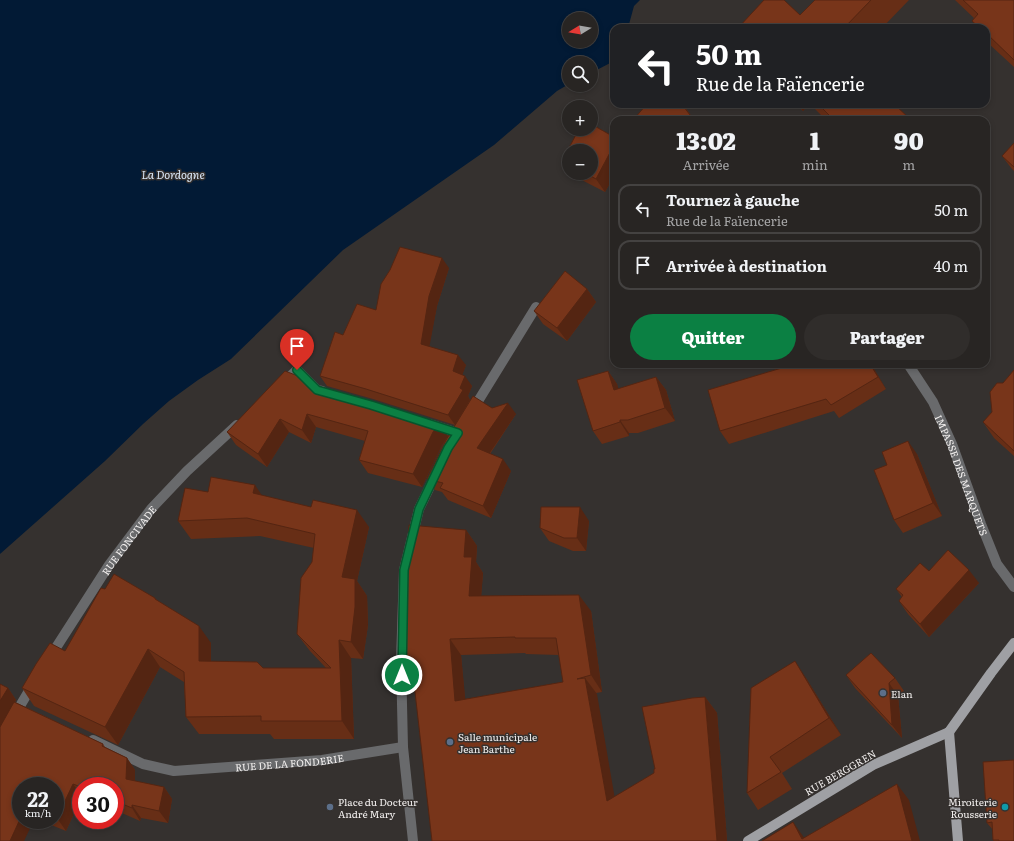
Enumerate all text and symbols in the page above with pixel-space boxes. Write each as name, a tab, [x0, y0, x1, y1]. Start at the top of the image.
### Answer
north arrow	[562, 12, 598, 48]
map controls	[562, 12, 598, 180]
text: 50 m	[696, 32, 762, 74]
icon: left	[630, 40, 682, 92]
button: search	[562, 56, 598, 92]
text: Rue de la Faïencerie	[696, 70, 865, 97]
button: +	[562, 100, 598, 136]
text: 13:02	[676, 122, 736, 157]
text: 1	[810, 122, 820, 157]
text: 90	[894, 122, 924, 157]
button: −	[562, 144, 598, 180]
text: Arrivée	[683, 155, 729, 174]
text: min	[802, 155, 828, 174]
text: m	[902, 155, 915, 174]
water label: La Dordogne	[141, 166, 205, 182]
text: Tournez à gauche	[666, 188, 799, 211]
icon: left	[632, 198, 654, 220]
text: 50 m	[934, 198, 968, 221]
text: Rue de la Faïencerie	[666, 211, 788, 230]
icon: arrive	[632, 254, 654, 276]
text: Arrivée à destination	[666, 254, 827, 277]
text: 40 m	[934, 254, 968, 277]
button: Quitter	[630, 314, 796, 360]
button: Partager	[804, 314, 970, 360]
pin	[280, 329, 314, 370]
icon: arrive	[286, 335, 308, 357]
street label: IMPASSE DES MARQUETS	[932, 412, 992, 538]
street label: RUE FONCIVADE	[97, 501, 159, 578]
position arrow	[381, 654, 423, 696]
place label: Elan	[891, 686, 913, 701]
marker: Elan	[878, 688, 888, 698]
place label: Salle municipale Jean Barthe	[458, 729, 537, 756]
marker: Salle municipale Jean Barthe	[445, 737, 455, 747]
street label: RUE BERGGREN	[802, 746, 878, 798]
street label: RUE DE LA FONDERIE	[235, 749, 345, 774]
speed limit sign: 30	[72, 777, 124, 829]
text: 22	[27, 783, 49, 813]
place label: Place du Docteur André Mary	[338, 794, 418, 821]
place label: Miroiterie Rousserie	[948, 794, 997, 821]
marker: Place du Docteur André Mary	[325, 802, 335, 812]
marker: Miroiterie Rousserie	[1000, 802, 1010, 812]
text: km/h	[25, 805, 51, 820]

